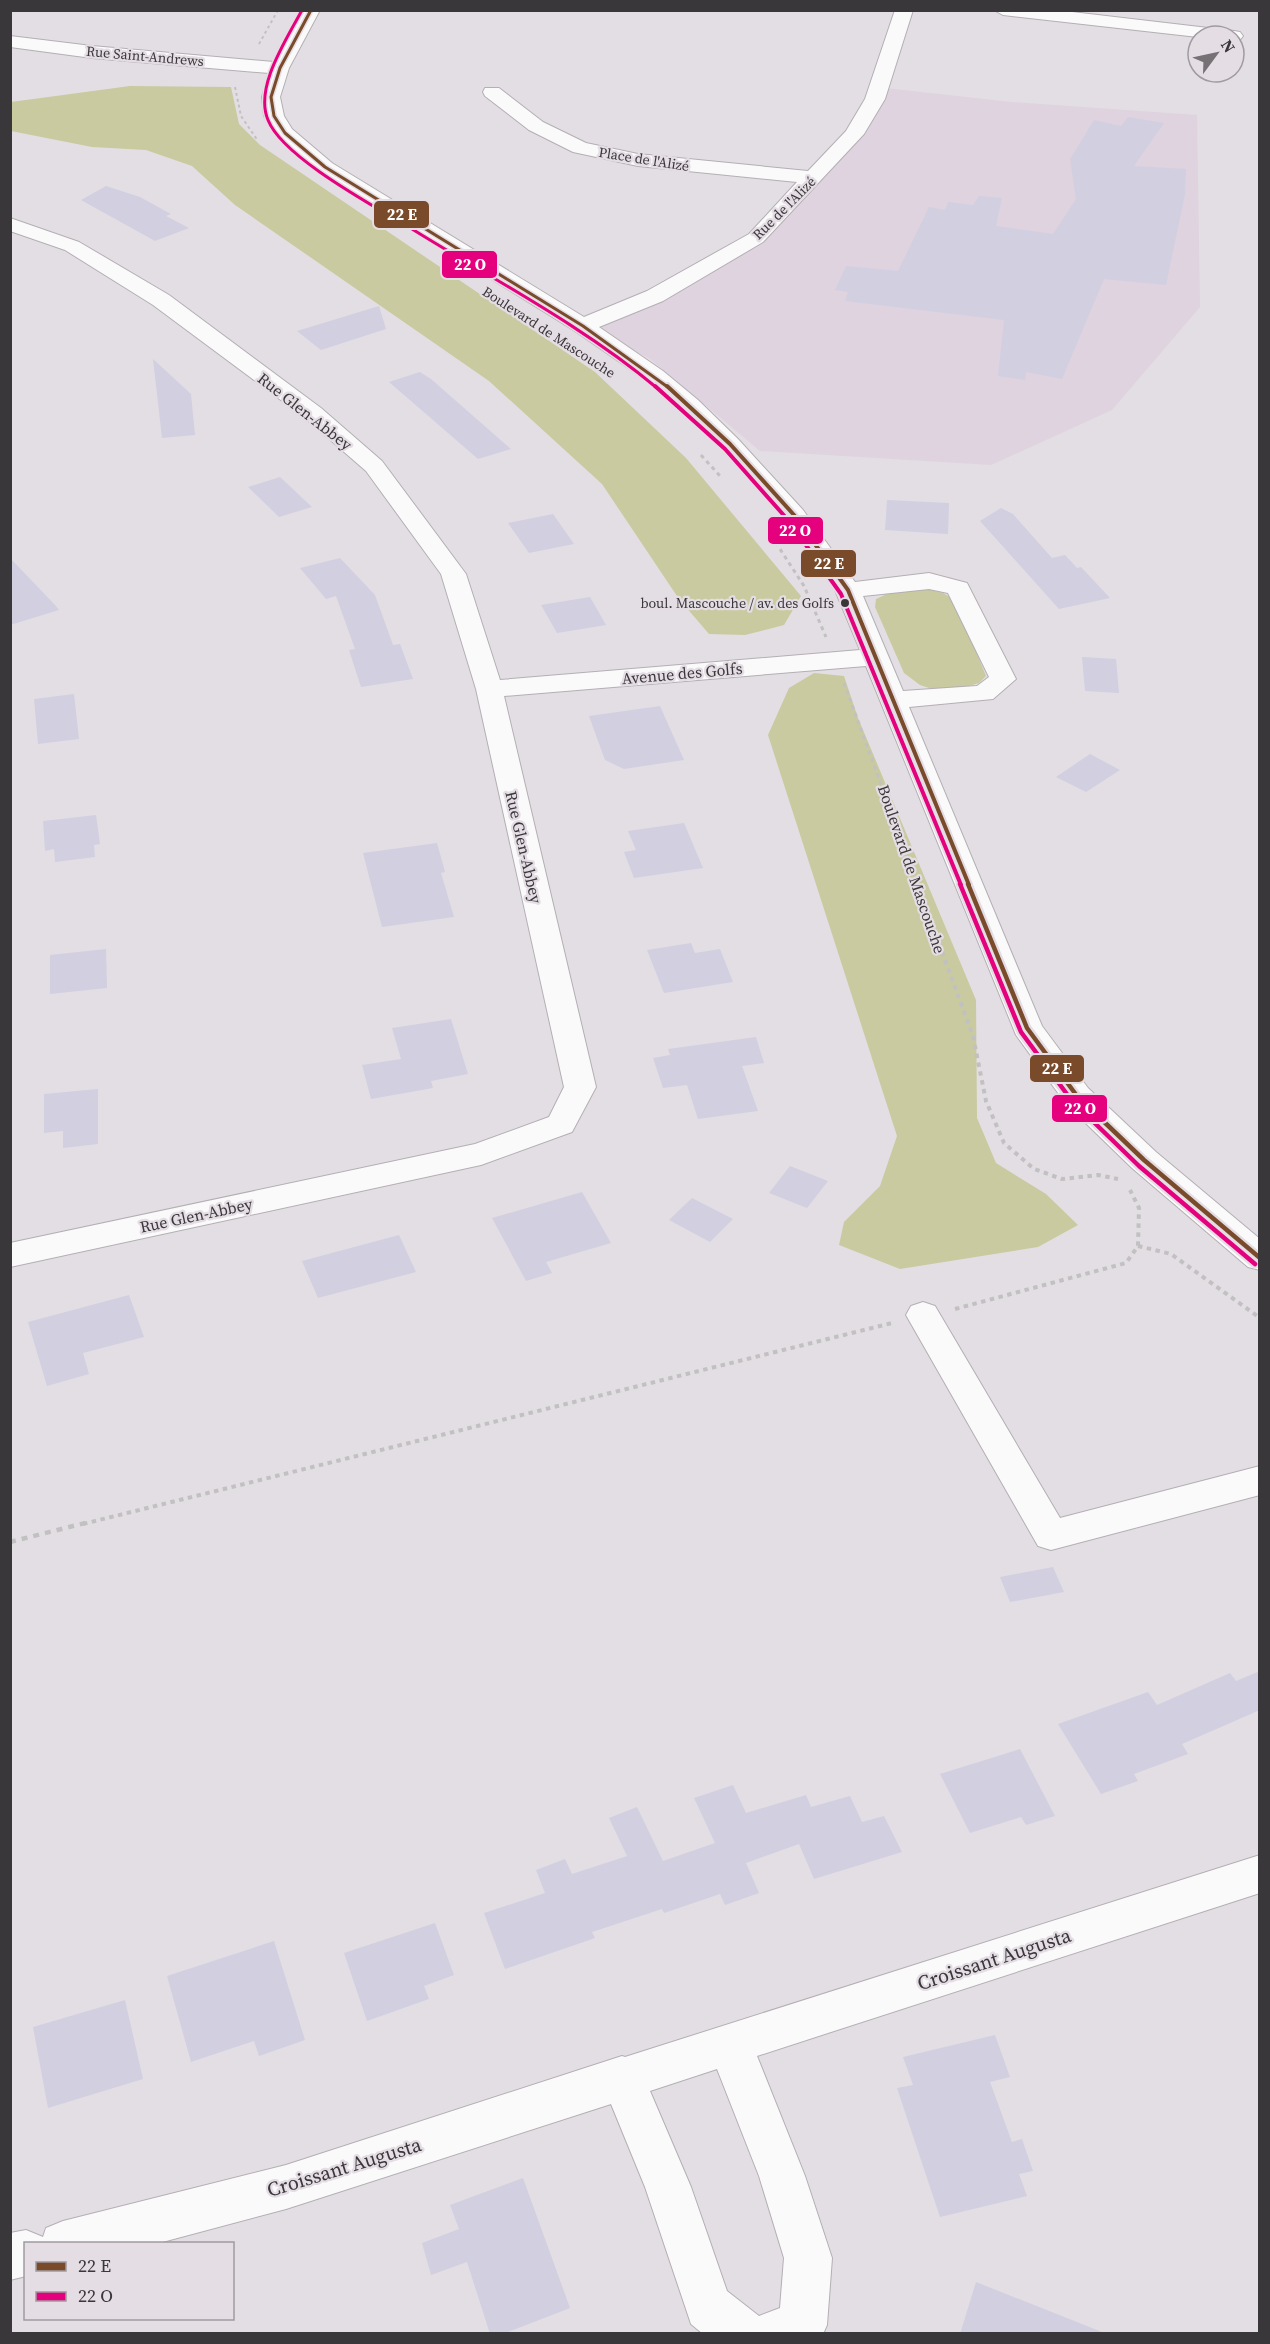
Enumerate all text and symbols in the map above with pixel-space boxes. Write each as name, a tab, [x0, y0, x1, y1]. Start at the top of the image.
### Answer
north arrow	[1186, 24, 1246, 84]
text: N	[1216, 35, 1241, 57]
street label: Rue Saint-Andrews	[85, 41, 205, 71]
street label: Place de l'Alizé	[597, 142, 691, 176]
street label: Rue de l'Alizé	[748, 172, 820, 244]
line badge: 22 E	[373, 200, 430, 229]
text: 22 E	[387, 203, 418, 225]
line badge: 22 O	[441, 250, 498, 279]
text: 22 O	[454, 253, 486, 275]
street label: Boulevard de Mascouche	[479, 281, 619, 383]
street label: Rue Glen-Abbey	[253, 367, 358, 455]
line badge: 22 O	[767, 516, 824, 545]
text: 22 O	[779, 519, 811, 541]
line badge: 22 E	[800, 549, 857, 578]
text: 22 E	[814, 552, 845, 574]
place label: boul. Mascouche / av. des Golfs	[640, 593, 834, 613]
marker: boul. Mascouche / av. des Golfs	[839, 597, 851, 609]
street label: Avenue des Golfs	[621, 657, 743, 689]
street label: Boulevard de Mascouche	[873, 782, 951, 956]
street label: Rue Glen-Abbey	[500, 789, 548, 906]
line badge: 22 E	[1029, 1054, 1085, 1083]
text: 22 E	[1042, 1057, 1073, 1079]
line badge: 22 O	[1051, 1094, 1108, 1123]
text: 22 O	[1064, 1097, 1096, 1119]
street label: Rue Glen-Abbey	[138, 1192, 255, 1238]
street label: Croissant Augusta	[914, 1921, 1075, 1997]
street label: Croissant Augusta	[263, 2130, 425, 2204]
legend	[24, 2242, 234, 2320]
text: 22 E	[78, 2253, 111, 2278]
text: 22 O	[78, 2283, 113, 2308]

